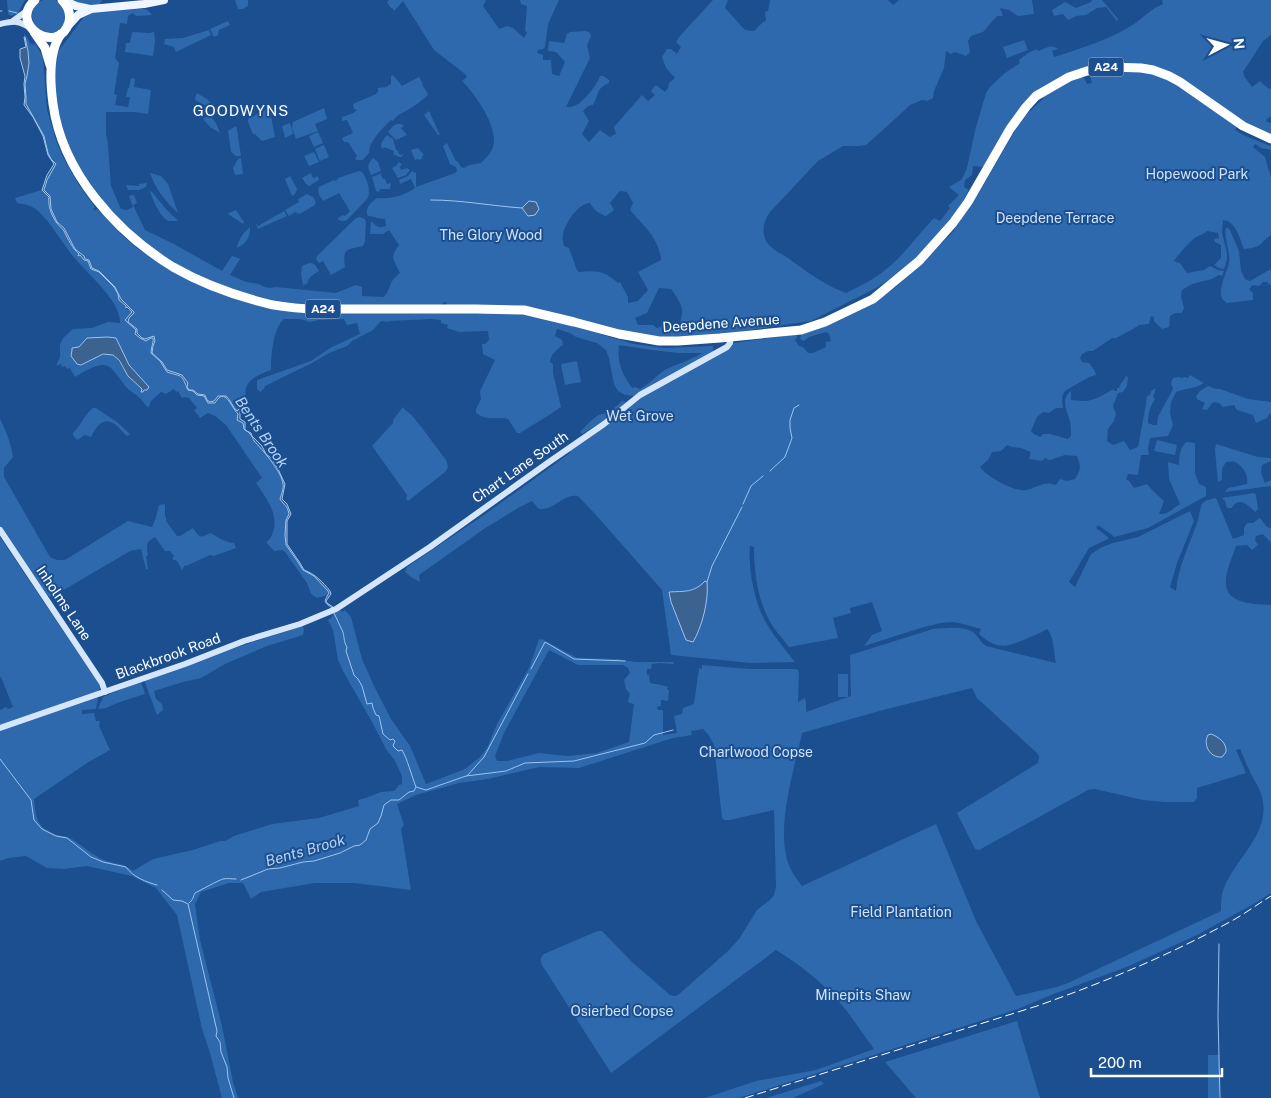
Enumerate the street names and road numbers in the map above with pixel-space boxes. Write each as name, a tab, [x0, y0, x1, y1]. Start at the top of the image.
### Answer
road number: A24	[1088, 58, 1124, 76]
road number: A24	[306, 300, 340, 318]
street label: Deepdene Avenue	[662, 311, 780, 335]
street label: Chart Lane South	[469, 428, 571, 506]
street label: Inholms Lane	[33, 563, 95, 643]
street label: Blackbrook Road	[113, 630, 223, 682]

